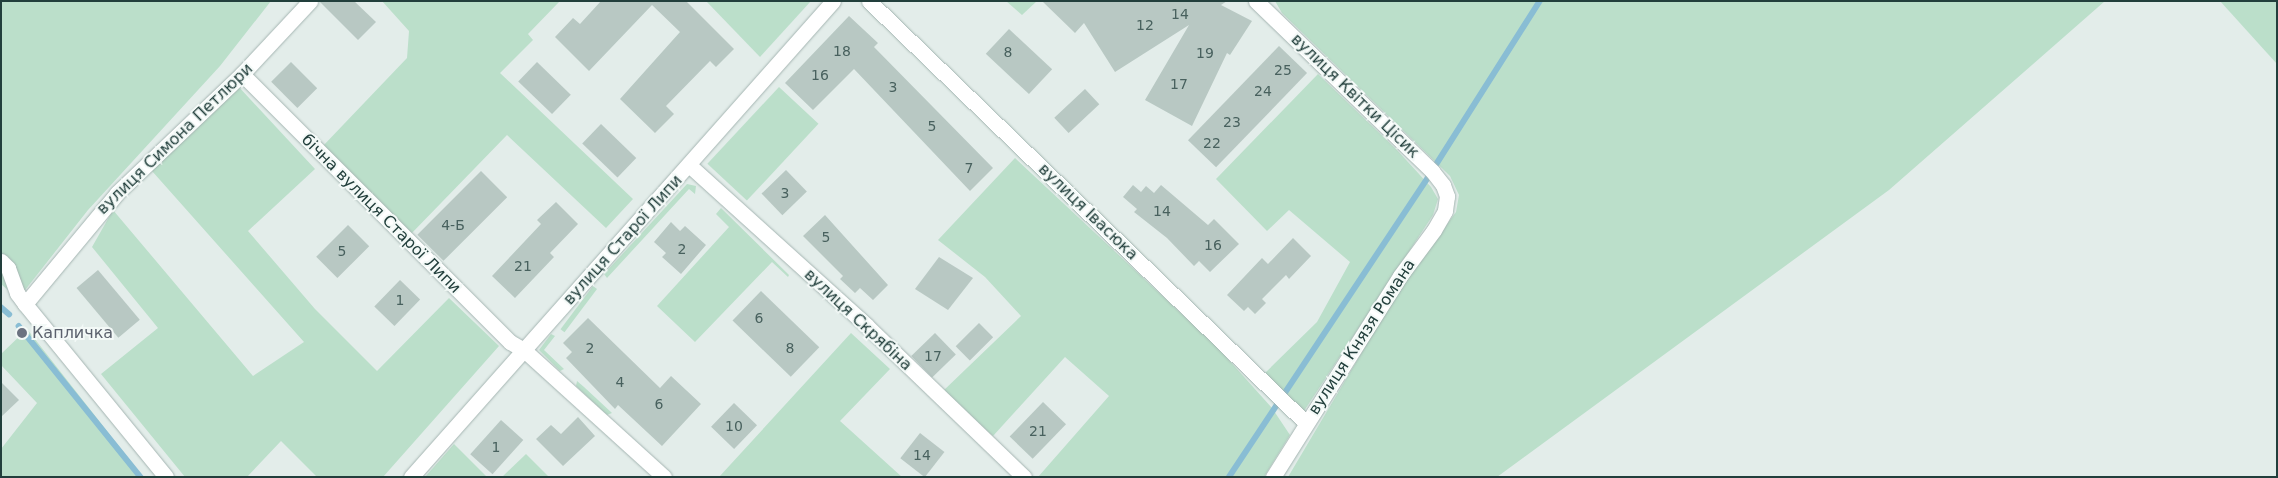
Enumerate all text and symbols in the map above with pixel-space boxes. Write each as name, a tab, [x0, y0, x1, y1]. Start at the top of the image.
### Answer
house number: 14	[1171, 6, 1189, 22]
house number: 12	[1136, 17, 1154, 33]
street label: вулиця Квітки Цісик	[1287, 30, 1423, 162]
house number: 18	[833, 43, 851, 59]
house number: 8	[1004, 44, 1012, 60]
house number: 19	[1196, 45, 1214, 61]
street label: вулиця Симона Петлюри	[93, 59, 257, 219]
house number: 25	[1274, 62, 1292, 78]
house number: 16	[811, 67, 829, 83]
house number: 17	[1170, 76, 1188, 92]
house number: 3	[889, 79, 897, 95]
house number: 24	[1254, 83, 1272, 99]
house number: 23	[1223, 114, 1241, 130]
house number: 5	[928, 118, 936, 134]
street label: бічна вулиця Старої Липи	[297, 130, 465, 298]
house number: 22	[1203, 135, 1221, 151]
house number: 7	[965, 160, 973, 176]
street label: вулиця Івасюка	[1034, 160, 1142, 264]
street label: вулиця Старої Липи	[560, 171, 686, 309]
house number: 3	[781, 185, 789, 201]
house number: 14	[1153, 203, 1171, 219]
house number: 4-Б	[441, 217, 465, 233]
house number: 5	[822, 229, 830, 245]
house number: 16	[1204, 237, 1222, 253]
house number: 2	[678, 241, 686, 257]
house number: 5	[338, 243, 346, 259]
street label: вулиця Князя Романа	[1305, 256, 1419, 418]
house number: 21	[514, 258, 532, 274]
street label: вулиця Скрябіна	[800, 265, 916, 375]
house number: 1	[396, 292, 404, 308]
house number: 6	[755, 310, 763, 326]
place label: Капличка	[32, 323, 113, 343]
marker: Капличка	[16, 327, 28, 339]
house number: 2	[586, 340, 594, 356]
house number: 8	[786, 340, 794, 356]
house number: 17	[924, 348, 942, 364]
house number: 4	[616, 374, 624, 390]
house number: 6	[655, 396, 663, 412]
house number: 10	[725, 418, 743, 434]
house number: 21	[1029, 423, 1047, 439]
house number: 1	[492, 439, 500, 455]
house number: 14	[913, 447, 931, 463]

